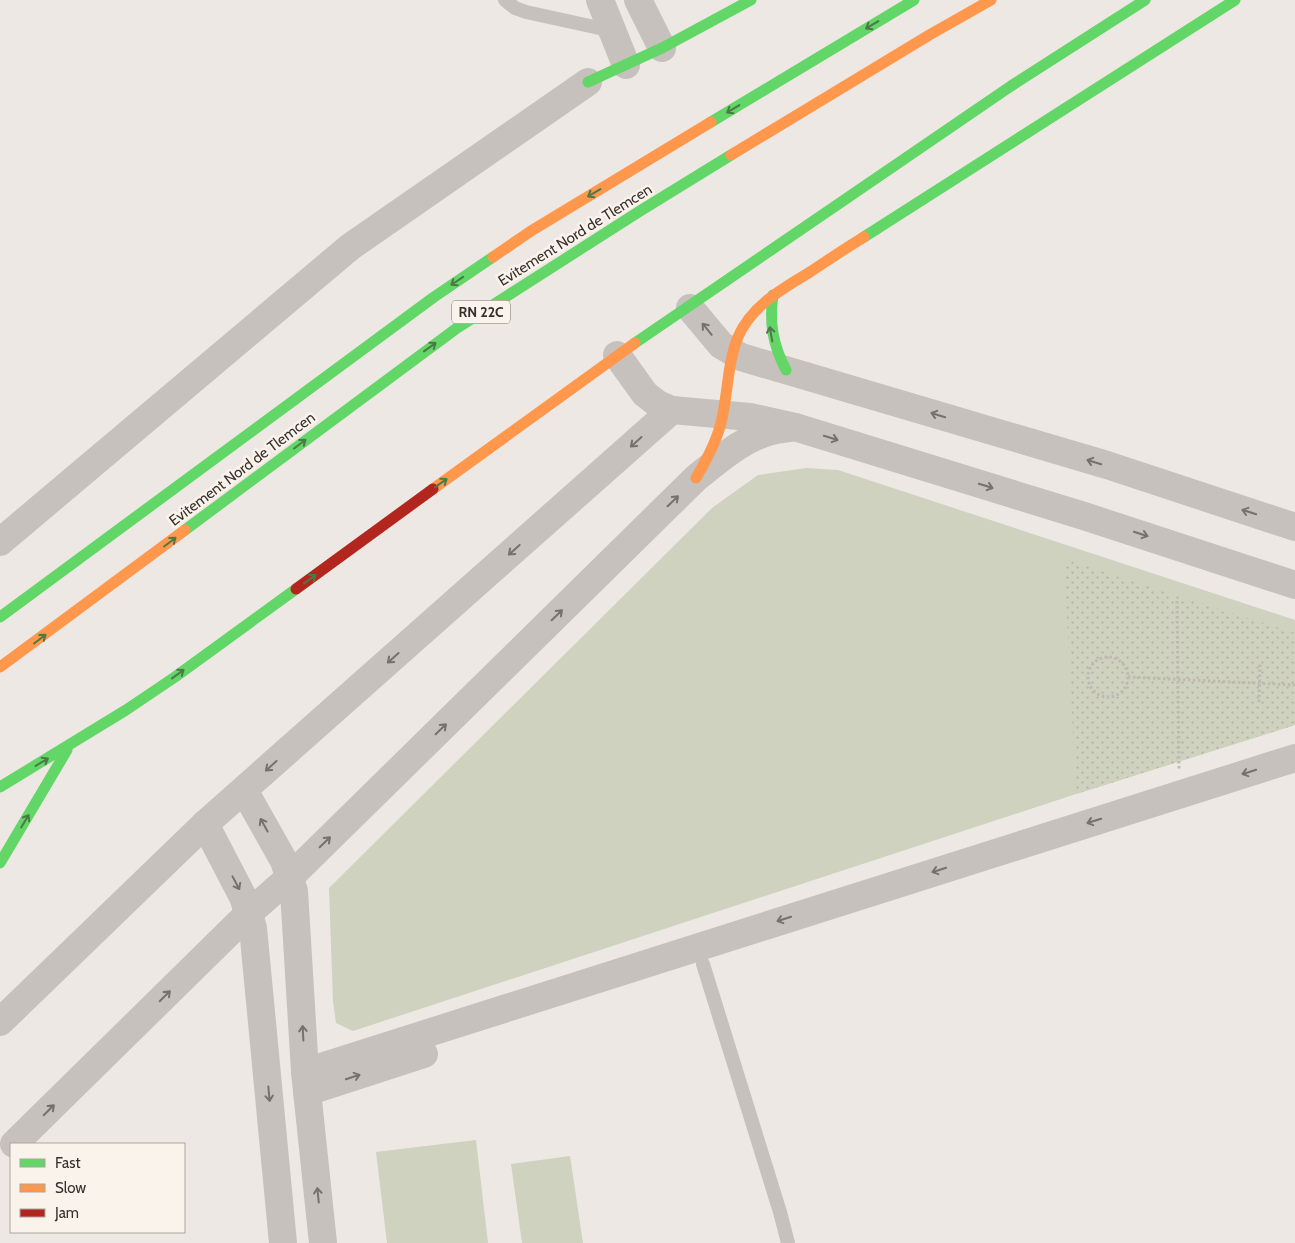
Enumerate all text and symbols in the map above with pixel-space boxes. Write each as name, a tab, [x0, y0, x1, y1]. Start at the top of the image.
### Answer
one-way arrow	[866, 21, 880, 31]
one-way arrow	[726, 104, 740, 114]
street label: Evitement Nord de Tlemcen	[495, 180, 655, 290]
one-way arrow	[587, 188, 601, 198]
one-way arrow	[451, 276, 465, 286]
road number: RN 22C	[452, 300, 510, 324]
one-way arrow	[702, 323, 713, 336]
one-way arrow	[766, 326, 776, 342]
one-way arrow	[423, 342, 437, 352]
street label: Evitement Nord de Tlemcen	[165, 408, 319, 530]
one-way arrow	[931, 410, 947, 420]
one-way arrow	[822, 434, 838, 444]
one-way arrow	[629, 437, 642, 448]
one-way arrow	[293, 439, 307, 449]
one-way arrow	[1087, 456, 1103, 466]
one-way arrow	[434, 478, 448, 488]
one-way arrow	[978, 481, 994, 491]
one-way arrow	[667, 495, 679, 507]
one-way arrow	[1241, 507, 1257, 516]
one-way arrow	[1133, 530, 1149, 540]
one-way arrow	[163, 537, 177, 547]
one-way arrow	[508, 544, 521, 556]
one-way arrow	[303, 573, 316, 584]
one-way arrow	[551, 609, 563, 621]
one-way arrow	[33, 633, 46, 644]
one-way arrow	[386, 652, 399, 664]
one-way arrow	[171, 669, 185, 679]
one-way arrow	[435, 723, 447, 735]
one-way arrow	[34, 757, 49, 767]
one-way arrow	[264, 760, 277, 772]
one-way arrow	[1241, 768, 1257, 778]
one-way arrow	[20, 814, 30, 828]
one-way arrow	[1086, 817, 1102, 827]
one-way arrow	[258, 818, 268, 833]
one-way arrow	[319, 836, 331, 849]
one-way arrow	[931, 866, 947, 876]
one-way arrow	[231, 875, 241, 889]
one-way arrow	[776, 915, 792, 925]
one-way arrow	[158, 990, 171, 1002]
one-way arrow	[299, 1025, 308, 1041]
one-way arrow	[345, 1072, 361, 1082]
one-way arrow	[264, 1085, 273, 1101]
one-way arrow	[43, 1104, 55, 1116]
legend	[10, 1143, 185, 1233]
text: Fast	[55, 1154, 80, 1172]
text: Slow	[55, 1179, 86, 1197]
one-way arrow	[313, 1187, 323, 1203]
text: Jam	[54, 1204, 79, 1222]

